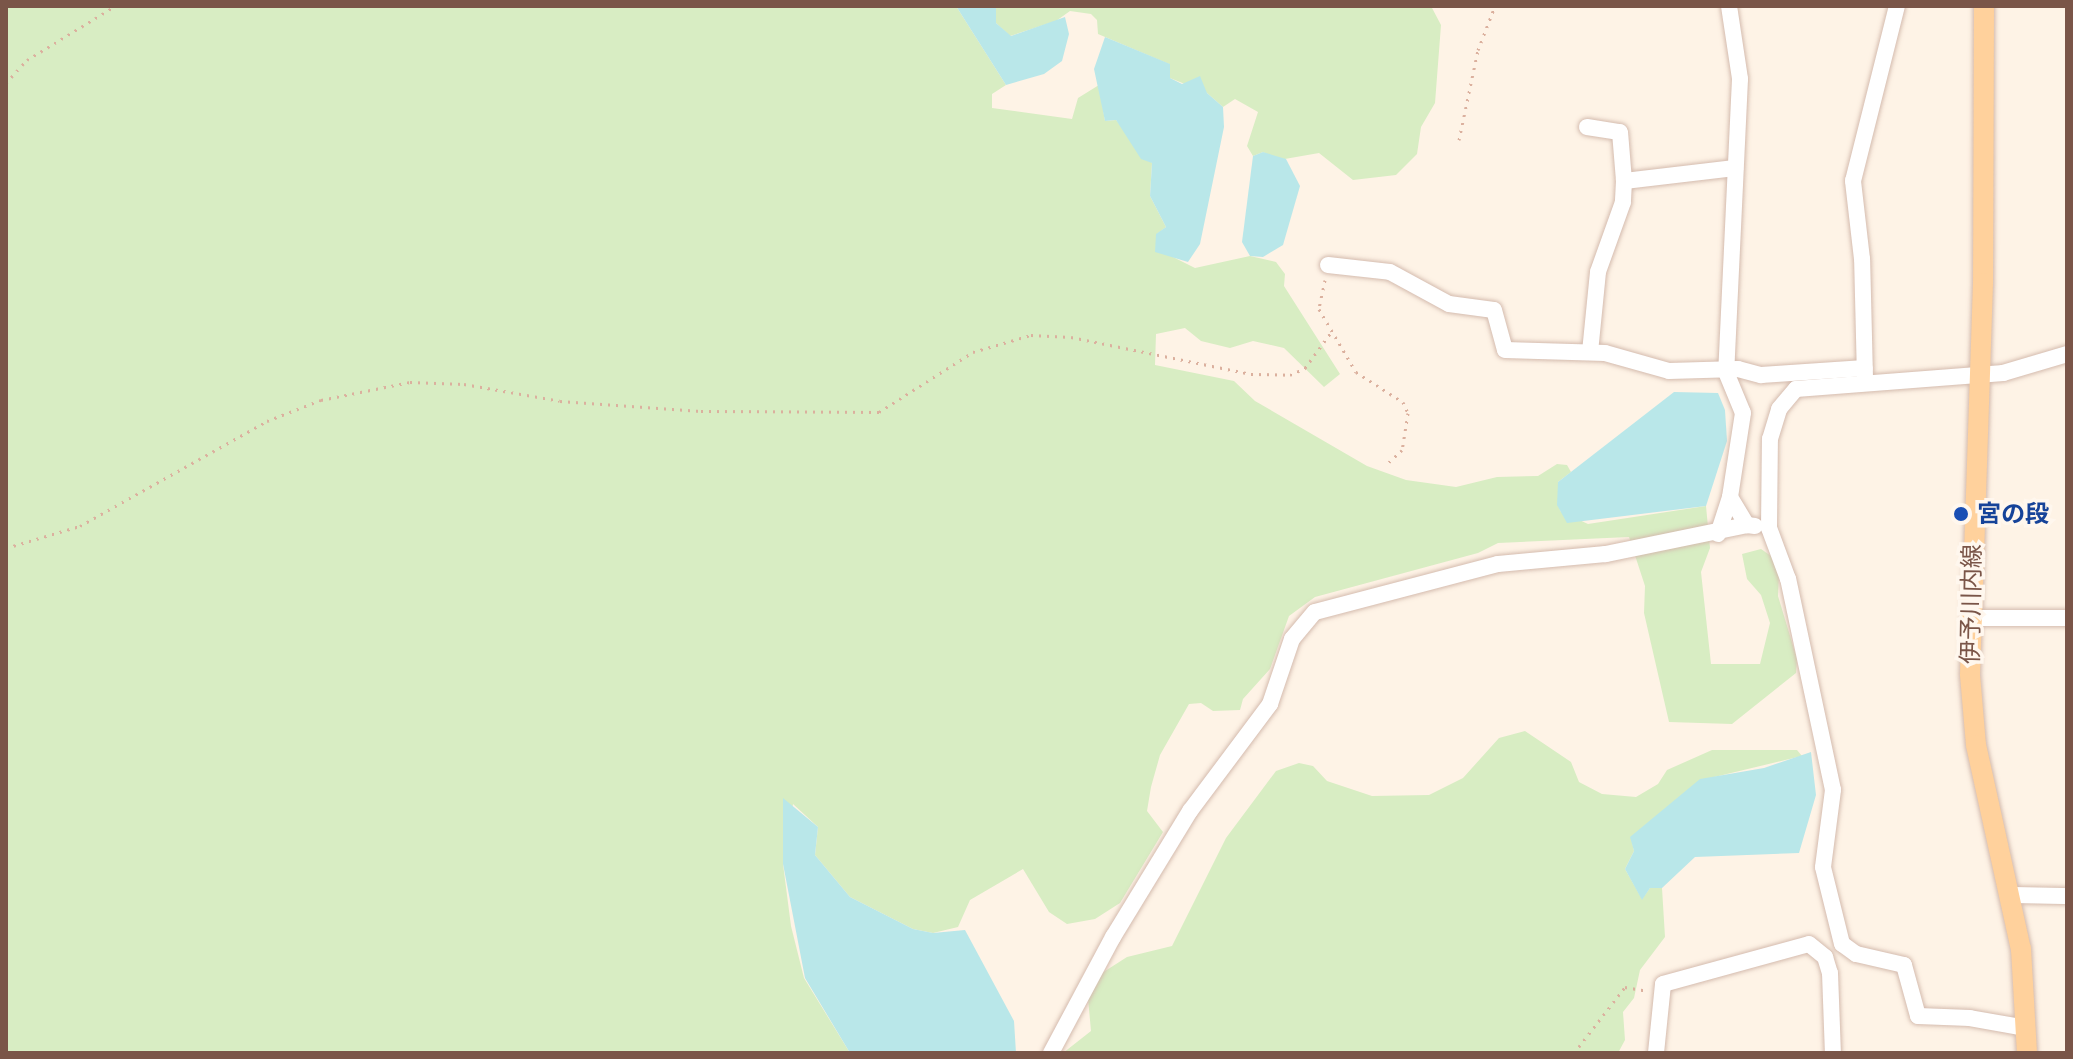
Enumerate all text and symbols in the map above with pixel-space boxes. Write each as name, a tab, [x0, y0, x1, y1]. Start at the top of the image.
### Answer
place label: 宮の段	[1977, 500, 2049, 528]
marker: 宮の段	[1952, 505, 1970, 523]
street label: 伊予川内線	[1956, 544, 1986, 664]

